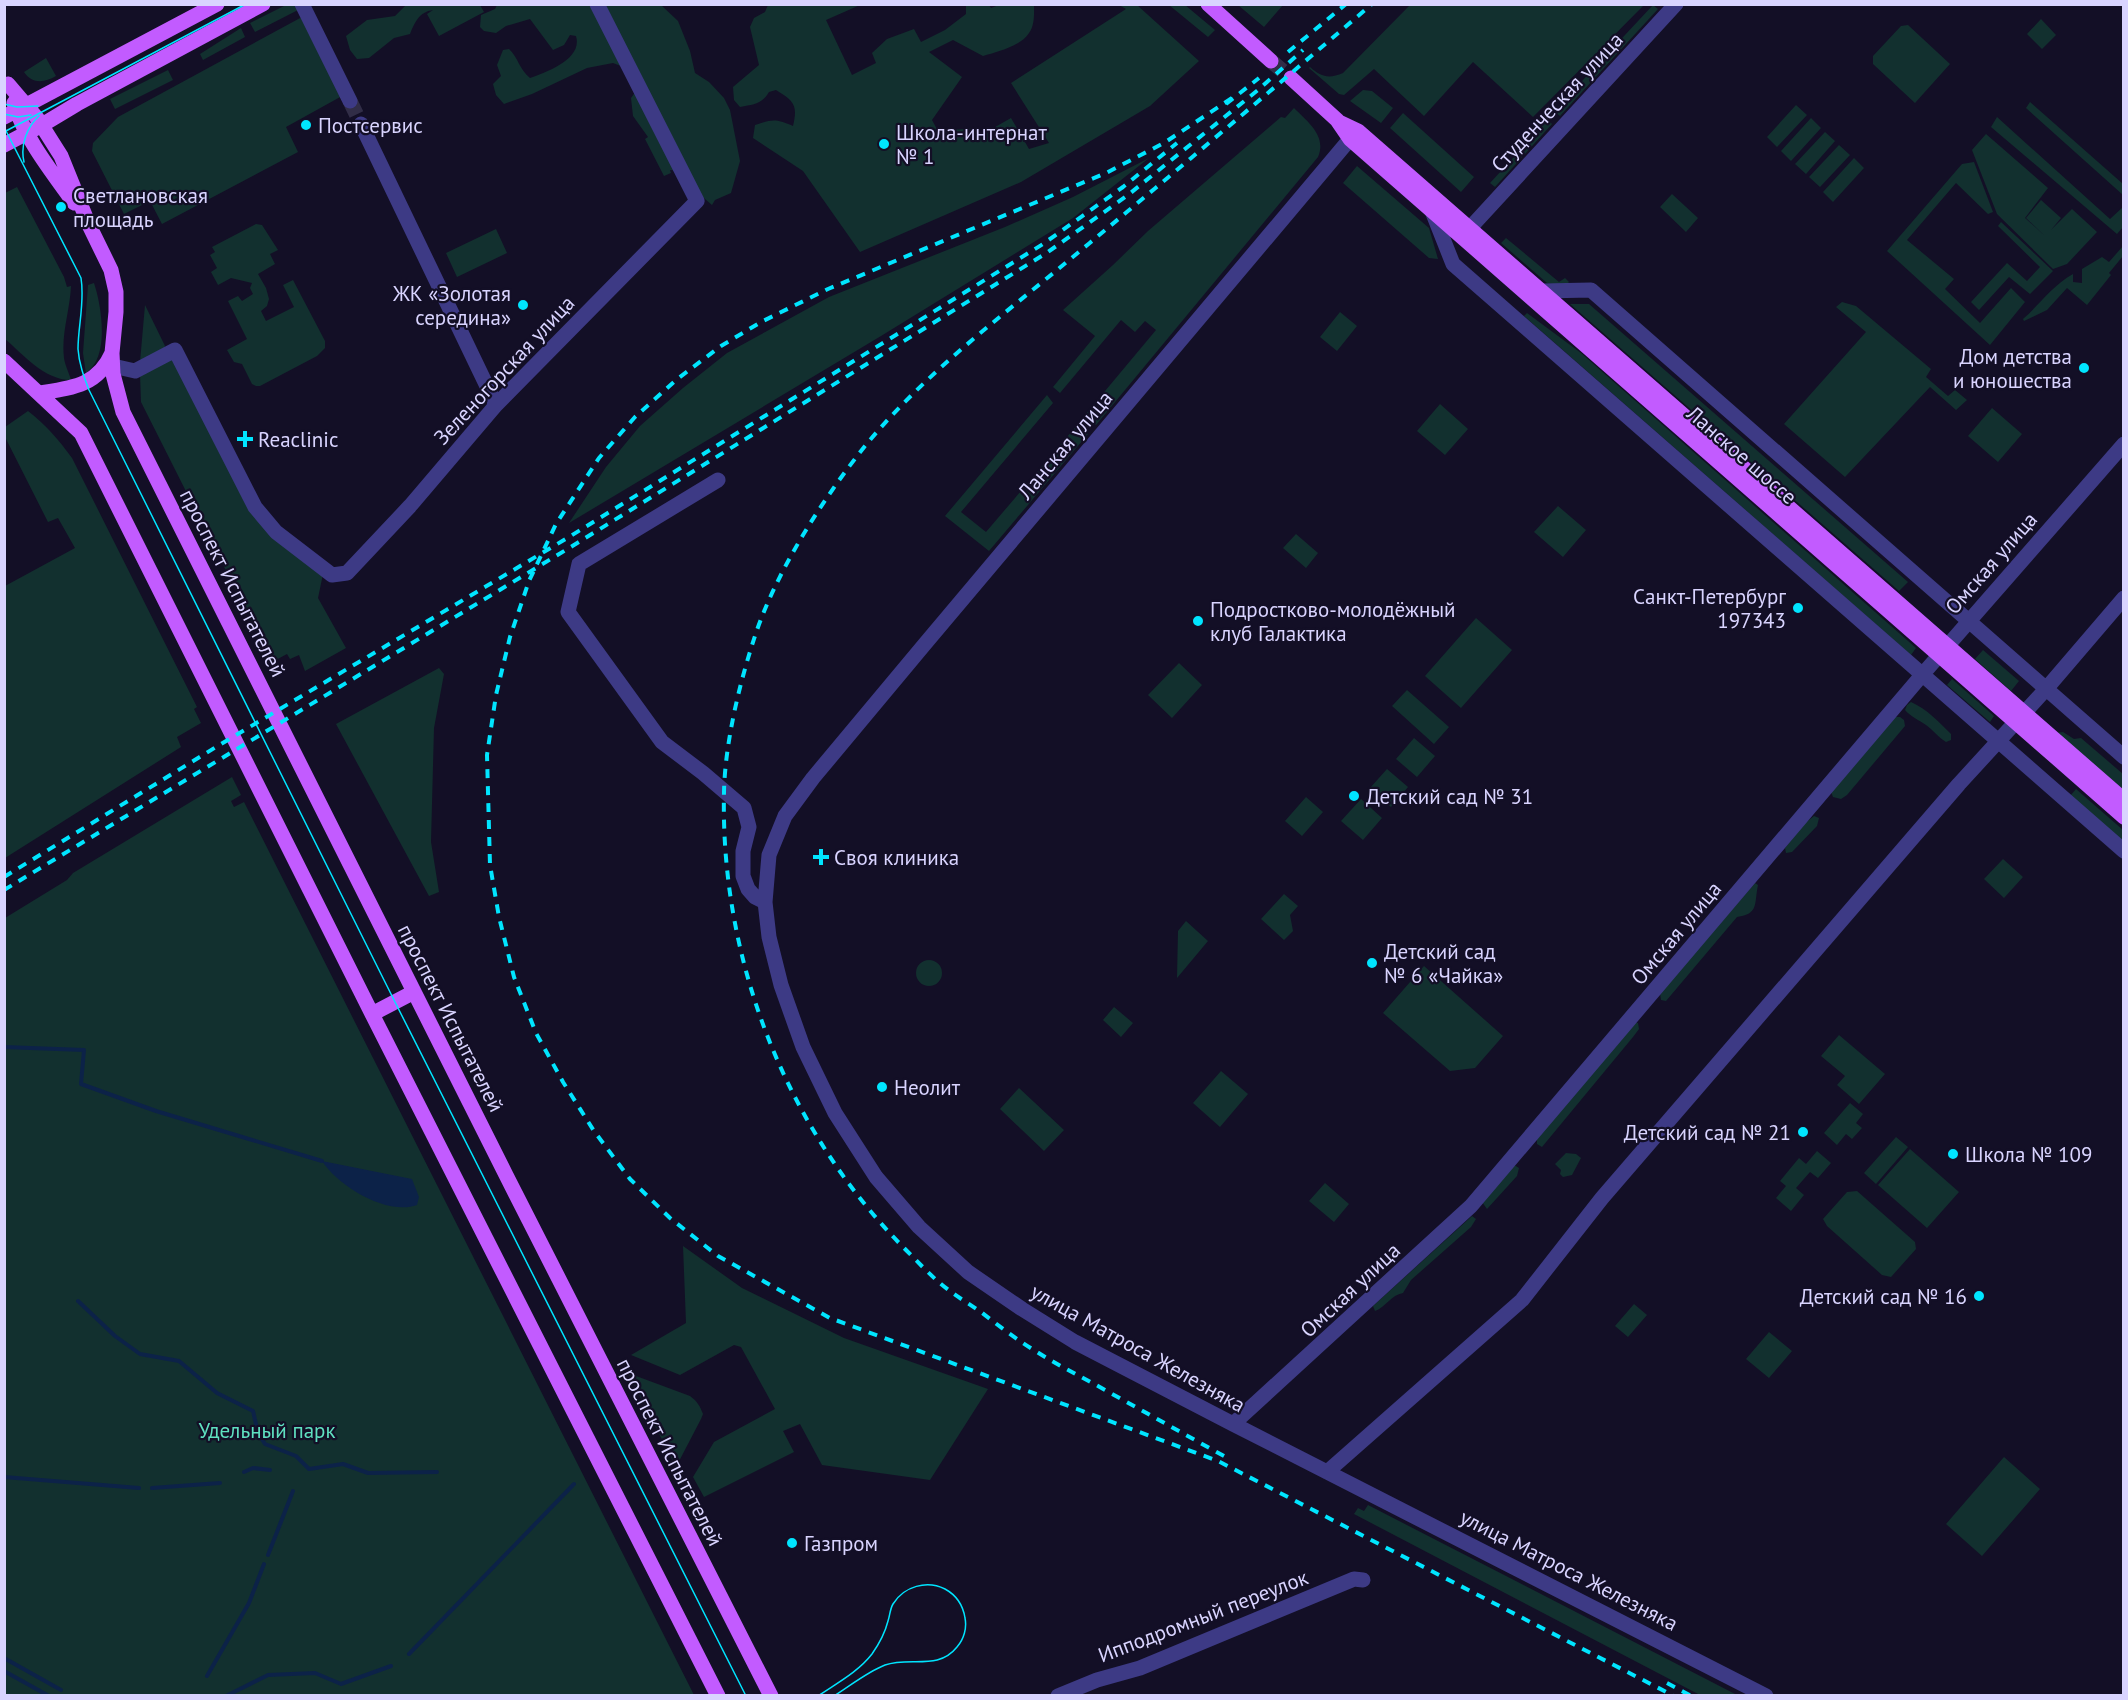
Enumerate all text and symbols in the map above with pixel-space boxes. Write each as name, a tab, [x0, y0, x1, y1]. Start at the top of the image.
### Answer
street label: Студенческая улица	[1485, 26, 1629, 178]
place label: Постсервис	[318, 112, 423, 139]
marker: Постсервис	[299, 118, 313, 132]
place label: Школа-интернат № 1	[896, 119, 1048, 170]
marker: Школа-интернат № 1	[877, 137, 891, 151]
place label: Светлановская площадь	[73, 182, 208, 233]
marker: Светлановская площадь	[54, 200, 68, 214]
place label: ЖК «Золотая середина»	[392, 280, 511, 331]
street label: Зеленогорская улица	[428, 290, 580, 450]
marker: ЖК «Золотая середина»	[516, 298, 530, 312]
place label: Дом детства и юношества	[1953, 343, 2072, 394]
marker: Дом детства и юношества	[2077, 361, 2091, 375]
street label: Ланская улица	[1011, 385, 1118, 506]
street label: Ланское шоссе	[1681, 399, 1803, 510]
place label: Reaclinic	[258, 426, 338, 453]
marker: Reaclinic	[236, 430, 254, 448]
street label: проспект Испытателей	[174, 485, 292, 681]
street label: Омская улица	[1939, 506, 2043, 620]
place label: Санкт-Петербург 197343	[1633, 583, 1786, 634]
place label: Подростково-молодёжный клуб Галактика	[1210, 596, 1456, 647]
marker: Санкт-Петербург 197343	[1791, 601, 1805, 615]
marker: Подростково-молодёжный клуб Галактика	[1191, 614, 1205, 628]
place label: Детский сад № 31	[1366, 783, 1533, 810]
marker: Детский сад № 31	[1347, 789, 1361, 803]
place label: Своя клиника	[834, 844, 959, 871]
marker: Своя клиника	[812, 848, 830, 866]
street label: Омская улица	[1625, 876, 1727, 990]
street label: проспект Испытателей	[392, 920, 510, 1116]
place label: Детский сад № 6 «Чайка»	[1384, 938, 1503, 989]
marker: Детский сад № 6 «Чайка»	[1365, 956, 1379, 970]
place label: Неолит	[894, 1074, 961, 1101]
marker: Неолит	[875, 1080, 889, 1094]
place label: Детский сад № 21	[1624, 1119, 1791, 1146]
marker: Детский сад № 21	[1796, 1125, 1810, 1139]
place label: Школа № 109	[1965, 1141, 2092, 1168]
marker: Школа № 109	[1946, 1147, 1960, 1161]
street label: Омская улица	[1294, 1237, 1406, 1343]
street label: улица Матроса Железняка	[1026, 1278, 1250, 1418]
place label: Детский сад № 16	[1800, 1283, 1967, 1310]
marker: Детский сад № 16	[1972, 1289, 1986, 1303]
street label: проспект Испытателей	[611, 1354, 729, 1550]
park label: Удельный парк	[199, 1417, 335, 1444]
street label: улица Матроса Железняка	[1455, 1503, 1683, 1637]
place label: Газпром	[804, 1530, 878, 1557]
marker: Газпром	[785, 1536, 799, 1550]
street label: Ипподромный переулок	[1094, 1564, 1312, 1668]

